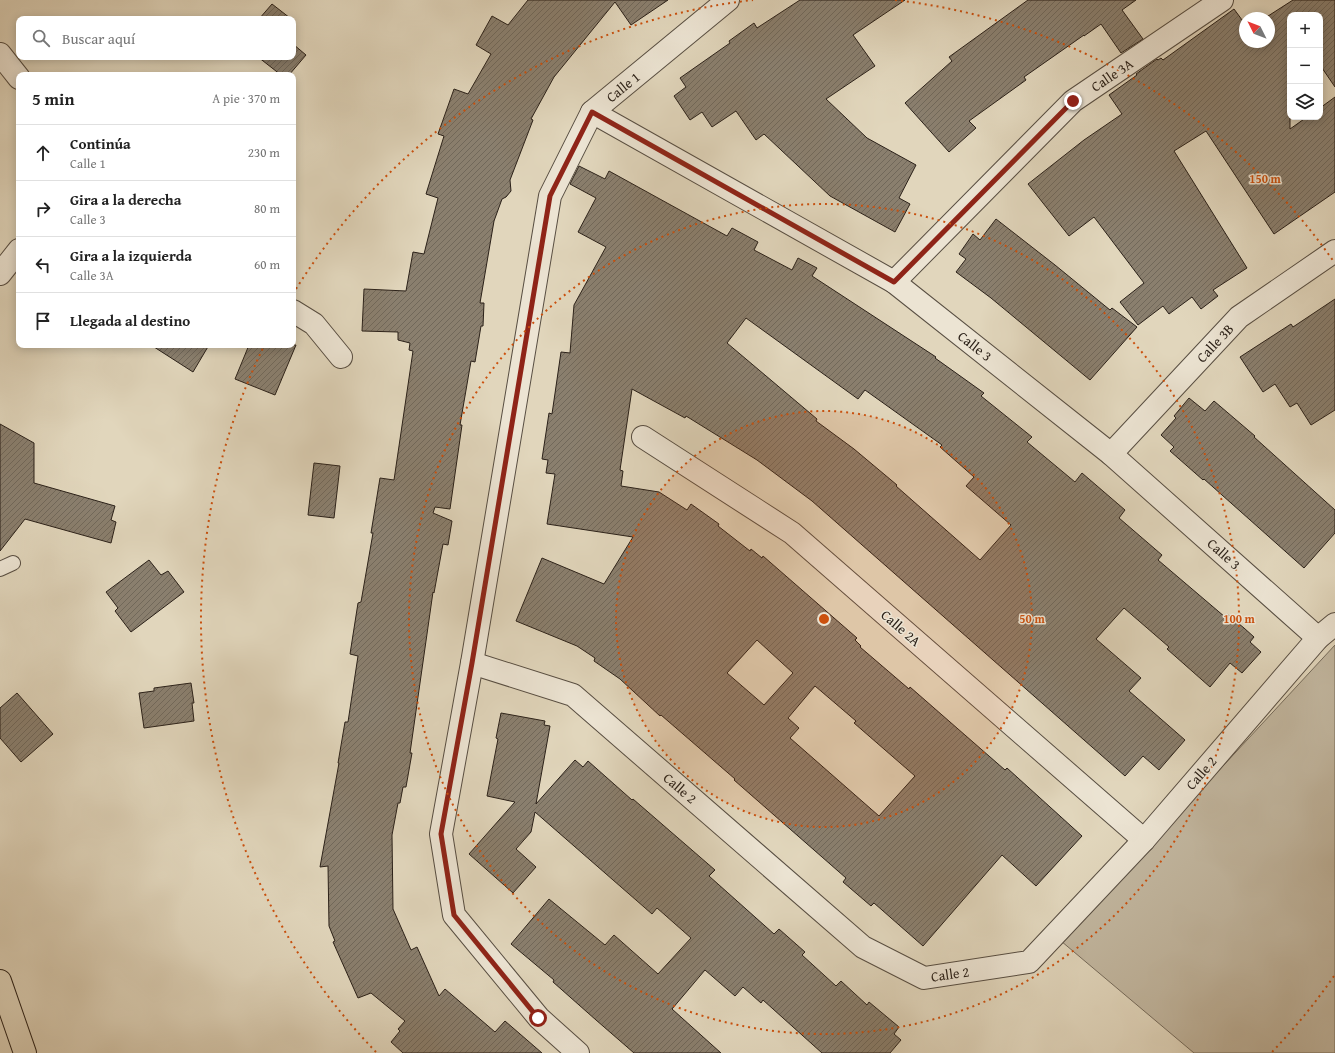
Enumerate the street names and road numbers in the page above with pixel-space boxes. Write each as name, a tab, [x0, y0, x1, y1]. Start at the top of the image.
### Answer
street label: Calle 3A	[1087, 53, 1137, 96]
street label: Calle 1	[602, 67, 644, 107]
street label: Calle 3B	[1192, 319, 1238, 367]
street label: Calle 3	[954, 326, 996, 366]
street label: Calle 3	[1203, 534, 1245, 574]
street label: Calle 2A	[877, 605, 926, 651]
street label: Calle 2	[1181, 752, 1221, 794]
street label: Calle 2	[659, 768, 701, 808]
street label: Calle 2	[930, 961, 970, 987]

